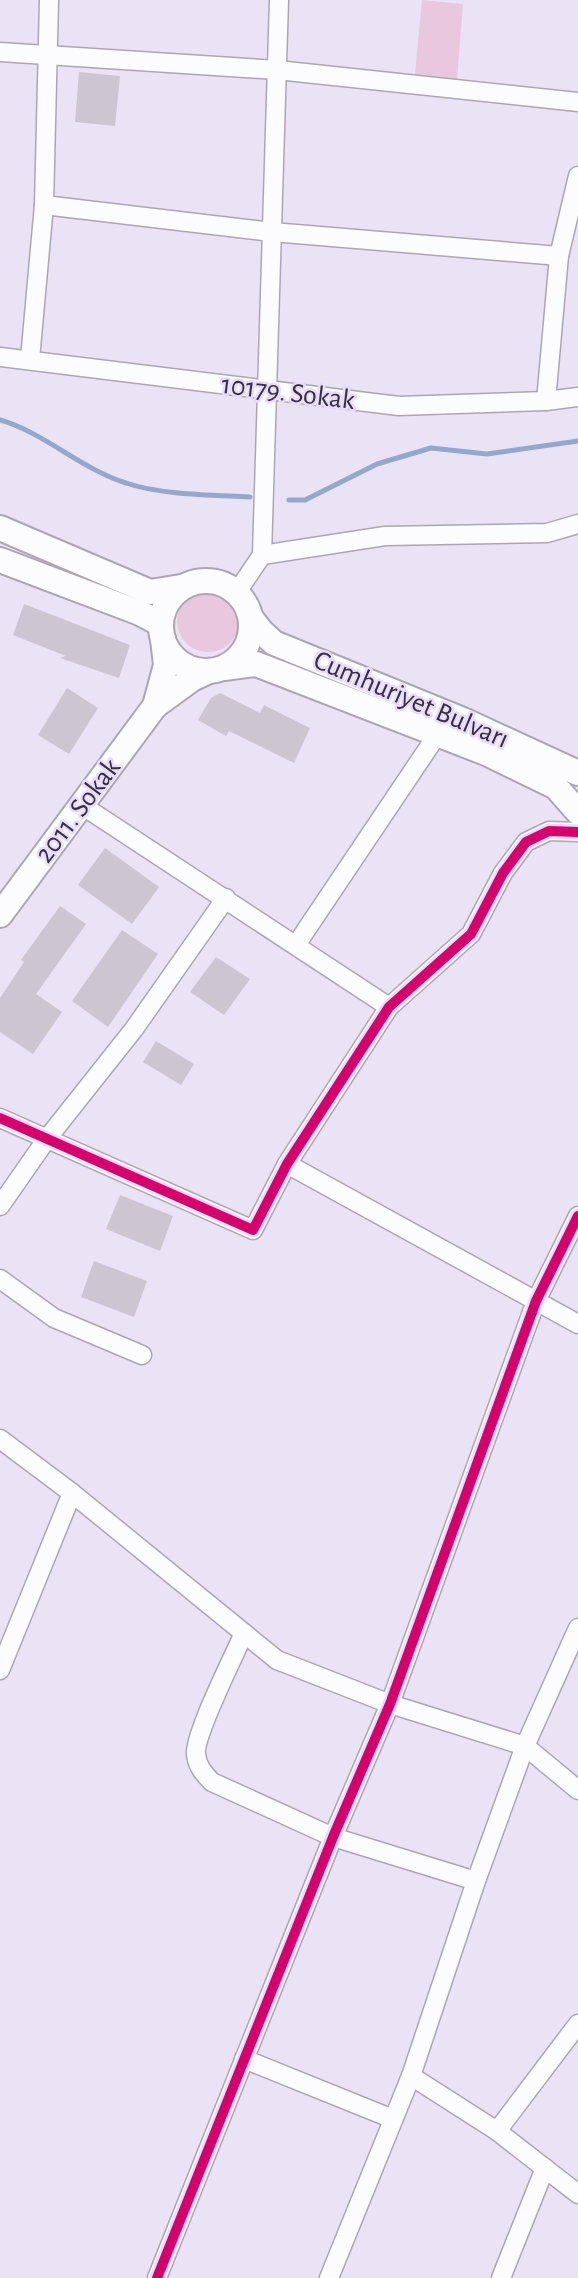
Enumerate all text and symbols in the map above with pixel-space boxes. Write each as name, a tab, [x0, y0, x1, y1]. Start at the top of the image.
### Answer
street label: 10179. Sokak	[220, 371, 357, 415]
street label: Cumhuriyet Bulvarı	[309, 646, 513, 754]
street label: 2011. Sokak	[30, 754, 126, 868]

